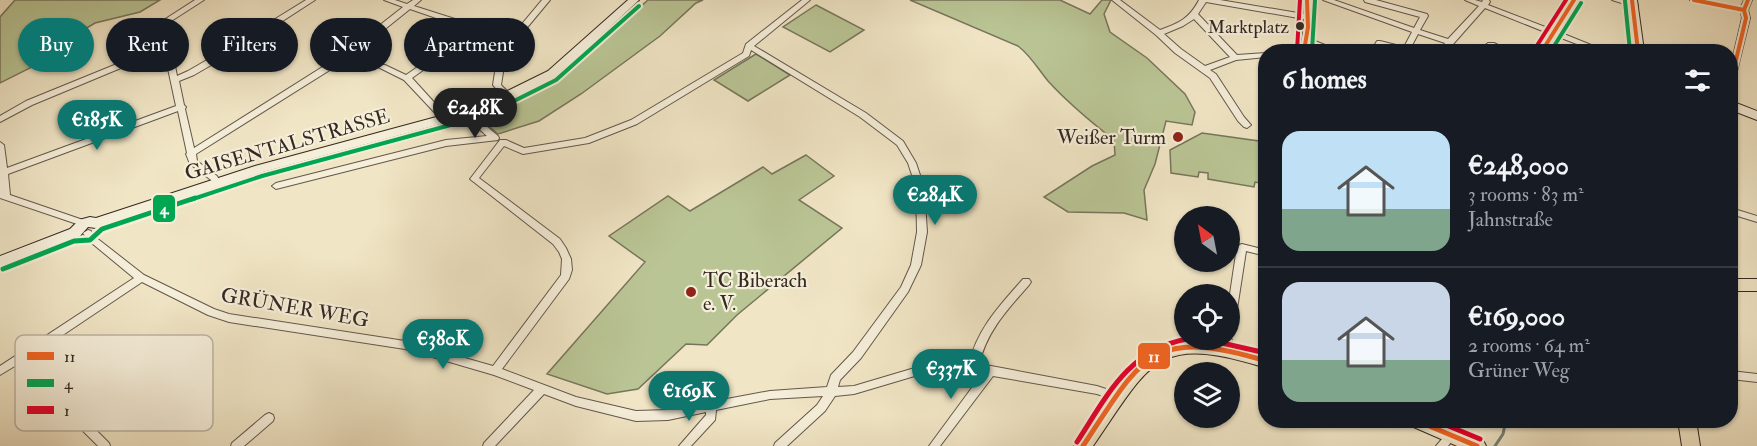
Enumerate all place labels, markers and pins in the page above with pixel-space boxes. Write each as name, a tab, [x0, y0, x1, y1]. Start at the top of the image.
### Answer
place label: Marktplatz	[1208, 16, 1289, 39]
marker: Marktplatz	[1294, 20, 1306, 32]
pin: €248K	[433, 88, 517, 139]
pin: €185K	[55, 100, 139, 151]
place label: Weißer Turm	[1056, 125, 1166, 150]
marker: Weißer Turm	[1171, 130, 1185, 144]
pin: €284K	[893, 175, 977, 226]
place label: TC Biberach e. V.	[703, 268, 808, 316]
marker: TC Biberach e. V.	[684, 285, 698, 299]
pin: €380K	[401, 319, 485, 370]
pin: €337K	[909, 349, 993, 400]
pin: €169K	[647, 371, 731, 422]

